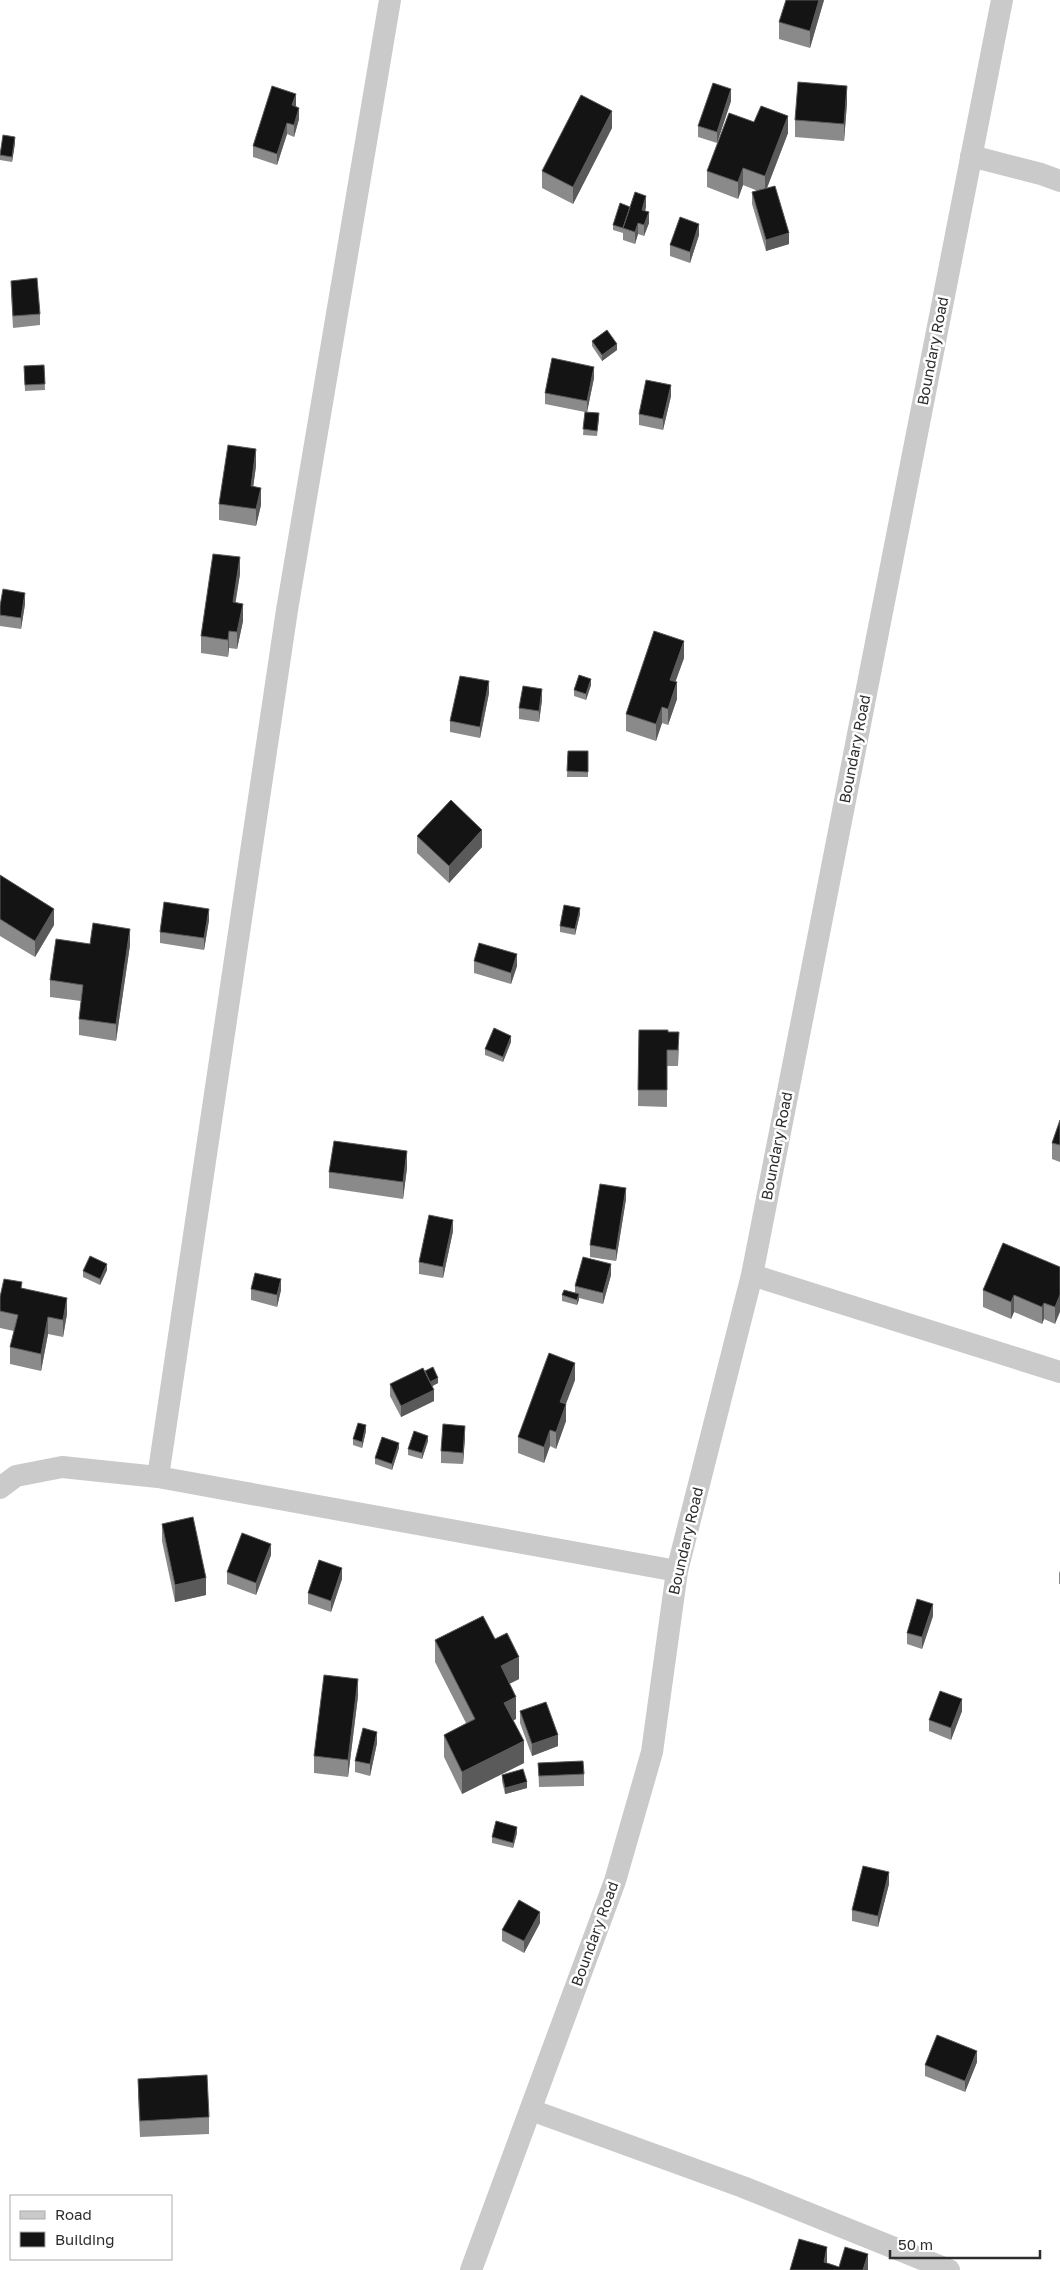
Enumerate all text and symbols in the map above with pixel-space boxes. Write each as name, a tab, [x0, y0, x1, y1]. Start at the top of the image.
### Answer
street label: Boundary Road	[913, 295, 951, 407]
street label: Boundary Road	[835, 693, 873, 805]
street label: Boundary Road	[757, 1090, 795, 1202]
street label: Boundary Road	[664, 1485, 706, 1597]
street label: Boundary Road	[567, 1879, 621, 1989]
legend	[10, 2195, 172, 2260]
text: Road	[55, 2205, 92, 2223]
scale bar	[890, 2228, 1040, 2260]
text: Building	[55, 2230, 115, 2248]
text: 50 m	[898, 2235, 933, 2253]

